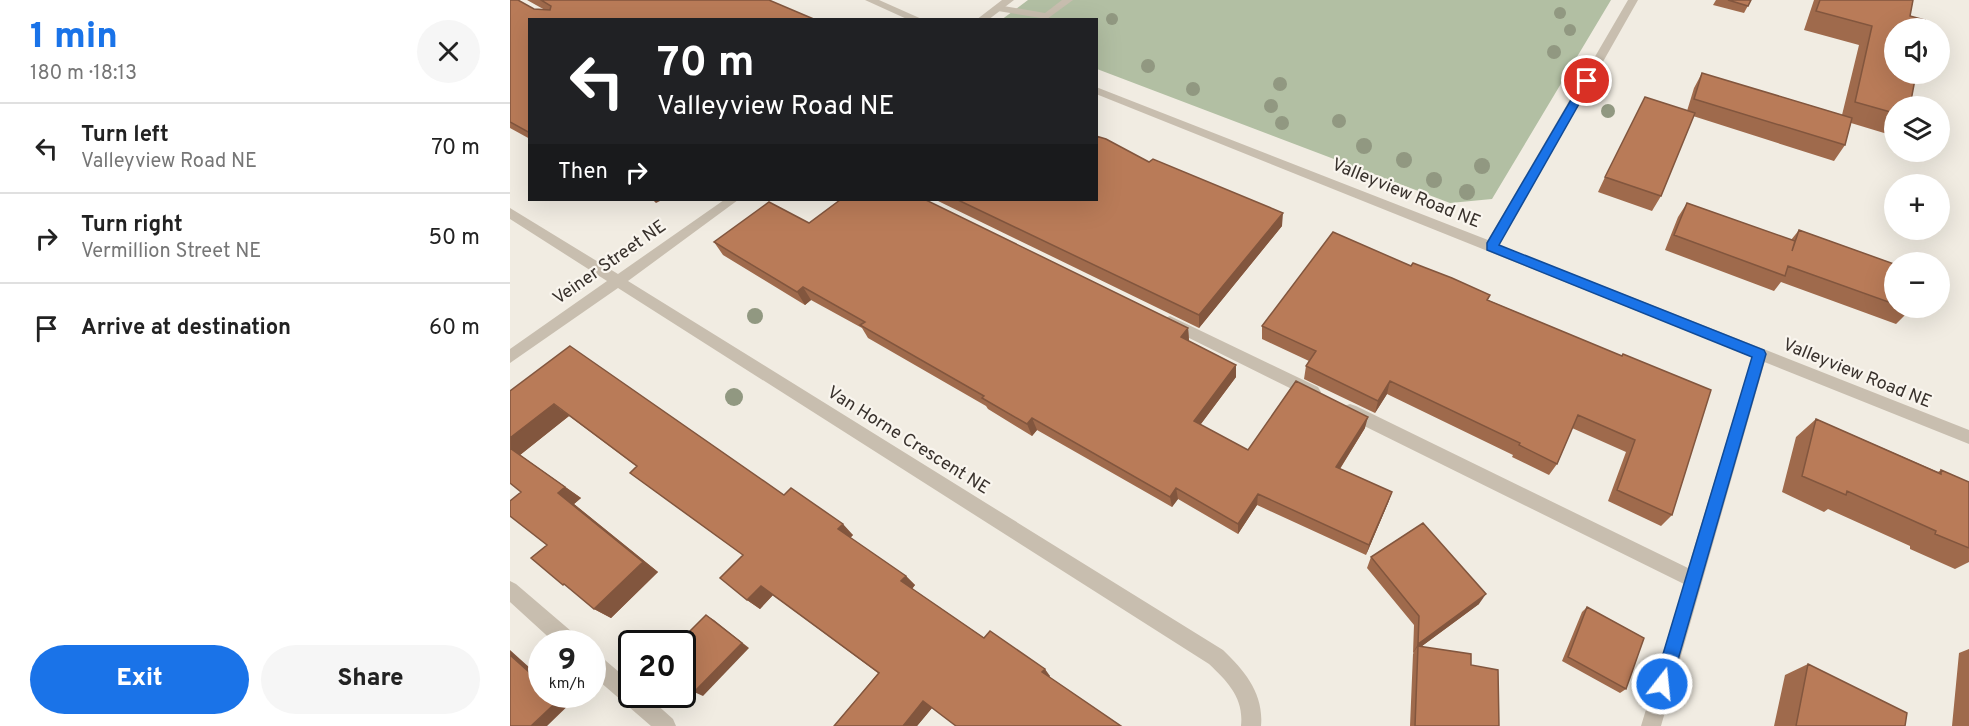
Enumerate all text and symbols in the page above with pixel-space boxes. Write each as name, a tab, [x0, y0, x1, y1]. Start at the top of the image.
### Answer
text: 1 min	[30, 15, 118, 61]
map controls	[1884, 18, 1950, 318]
button: sound	[1884, 18, 1950, 84]
button: close	[417, 20, 480, 83]
text: 70 m	[657, 38, 755, 91]
icon: left	[558, 42, 636, 120]
pin	[1561, 55, 1612, 106]
text: 180 m · 18:13	[30, 61, 137, 87]
icon: arrive	[1570, 64, 1603, 97]
text: Valleyview Road NE	[657, 90, 895, 124]
button: layers	[1884, 96, 1950, 162]
text: Turn left	[81, 122, 169, 149]
icon: left	[30, 132, 63, 165]
text: 70 m	[431, 135, 480, 162]
text: Valleyview Road NE	[81, 149, 257, 175]
street label: Valleyview Road NE	[1328, 154, 1484, 234]
icon: right	[620, 156, 653, 189]
text: Then	[558, 159, 608, 186]
button: +	[1884, 174, 1950, 240]
text: Turn right	[81, 212, 183, 239]
street label: Veiner Street NE	[549, 215, 671, 311]
icon: right	[30, 222, 63, 255]
text: 50 m	[428, 225, 480, 252]
text: Vermillion Street NE	[81, 239, 261, 265]
button: −	[1884, 252, 1950, 318]
icon: arrive	[30, 312, 63, 345]
text: Arrive at destination	[81, 315, 291, 342]
text: 60 m	[429, 315, 480, 342]
street label: Valleyview Road NE	[1779, 334, 1935, 414]
street label: Van Horne Crescent NE	[822, 382, 994, 500]
speed limit sign: 20	[618, 630, 696, 708]
text: 9	[558, 643, 576, 680]
button: Exit	[30, 645, 249, 714]
button: Share	[261, 645, 480, 714]
position arrow	[1630, 652, 1694, 716]
text: km/h	[549, 675, 585, 694]

